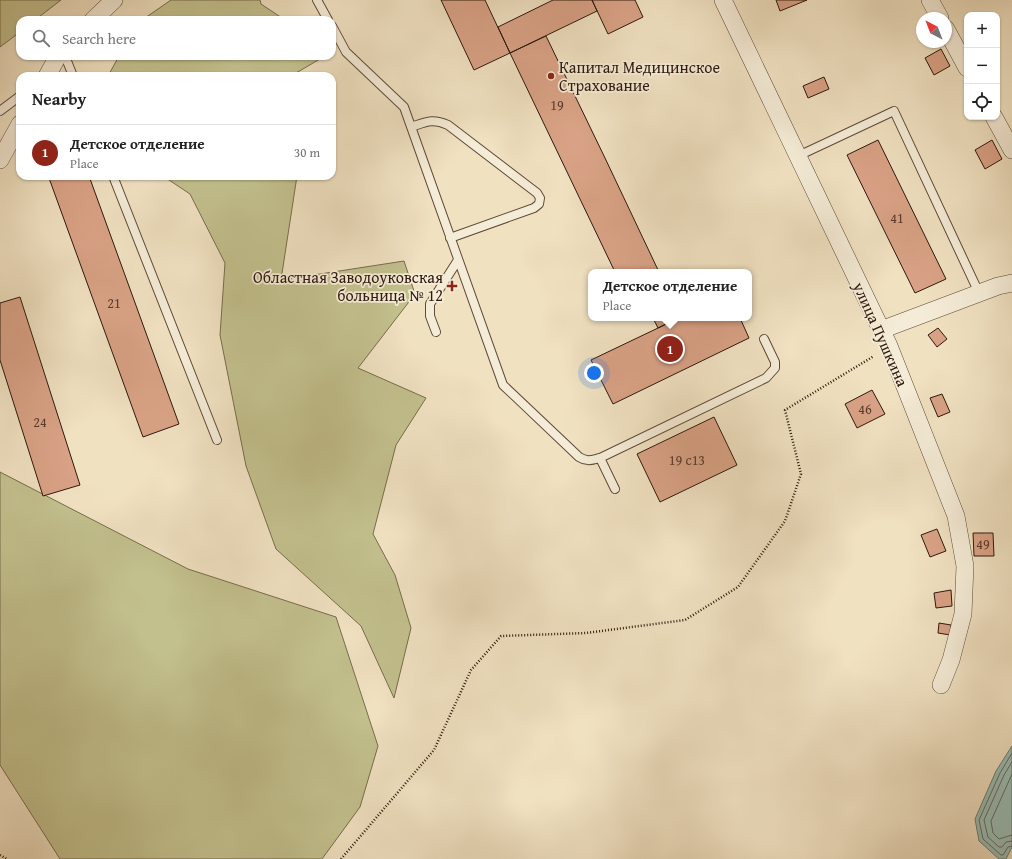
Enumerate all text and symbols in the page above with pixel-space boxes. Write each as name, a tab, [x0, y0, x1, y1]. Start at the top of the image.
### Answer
north arrow	[916, 12, 952, 48]
map controls	[964, 12, 1000, 120]
button: +	[964, 12, 1000, 48]
search box	[16, 16, 336, 60]
icon: search	[30, 27, 52, 49]
text: Search here	[62, 28, 136, 49]
button: −	[964, 48, 1000, 84]
place label: Капитал Медицинское Страхование	[559, 55, 720, 97]
marker: Капитал Медицинское Страхование	[546, 71, 556, 81]
button: locate	[964, 84, 1000, 120]
text: Nearby	[32, 86, 86, 111]
house number: 19	[550, 95, 564, 115]
text: Детское отделение	[70, 133, 205, 154]
text: 1	[42, 143, 48, 162]
text: 30 m	[294, 143, 320, 162]
text: Place	[70, 154, 99, 173]
house number: 41	[890, 208, 904, 228]
place label: Областная Заводоуковская больница № 12	[253, 265, 443, 307]
popup	[588, 269, 752, 321]
text: Детское отделение	[603, 275, 737, 296]
street label: улица Пушкина	[847, 277, 915, 390]
marker: Областная Заводоуковская больница № 12	[446, 280, 458, 292]
house number: 21	[107, 293, 121, 313]
text: Place	[603, 296, 631, 315]
pin: 1	[657, 334, 683, 364]
your location	[584, 363, 604, 383]
house number: 46	[858, 399, 872, 419]
house number: 24	[33, 412, 47, 432]
house number: 19 с13	[669, 450, 705, 470]
house number: 49	[976, 534, 990, 554]

